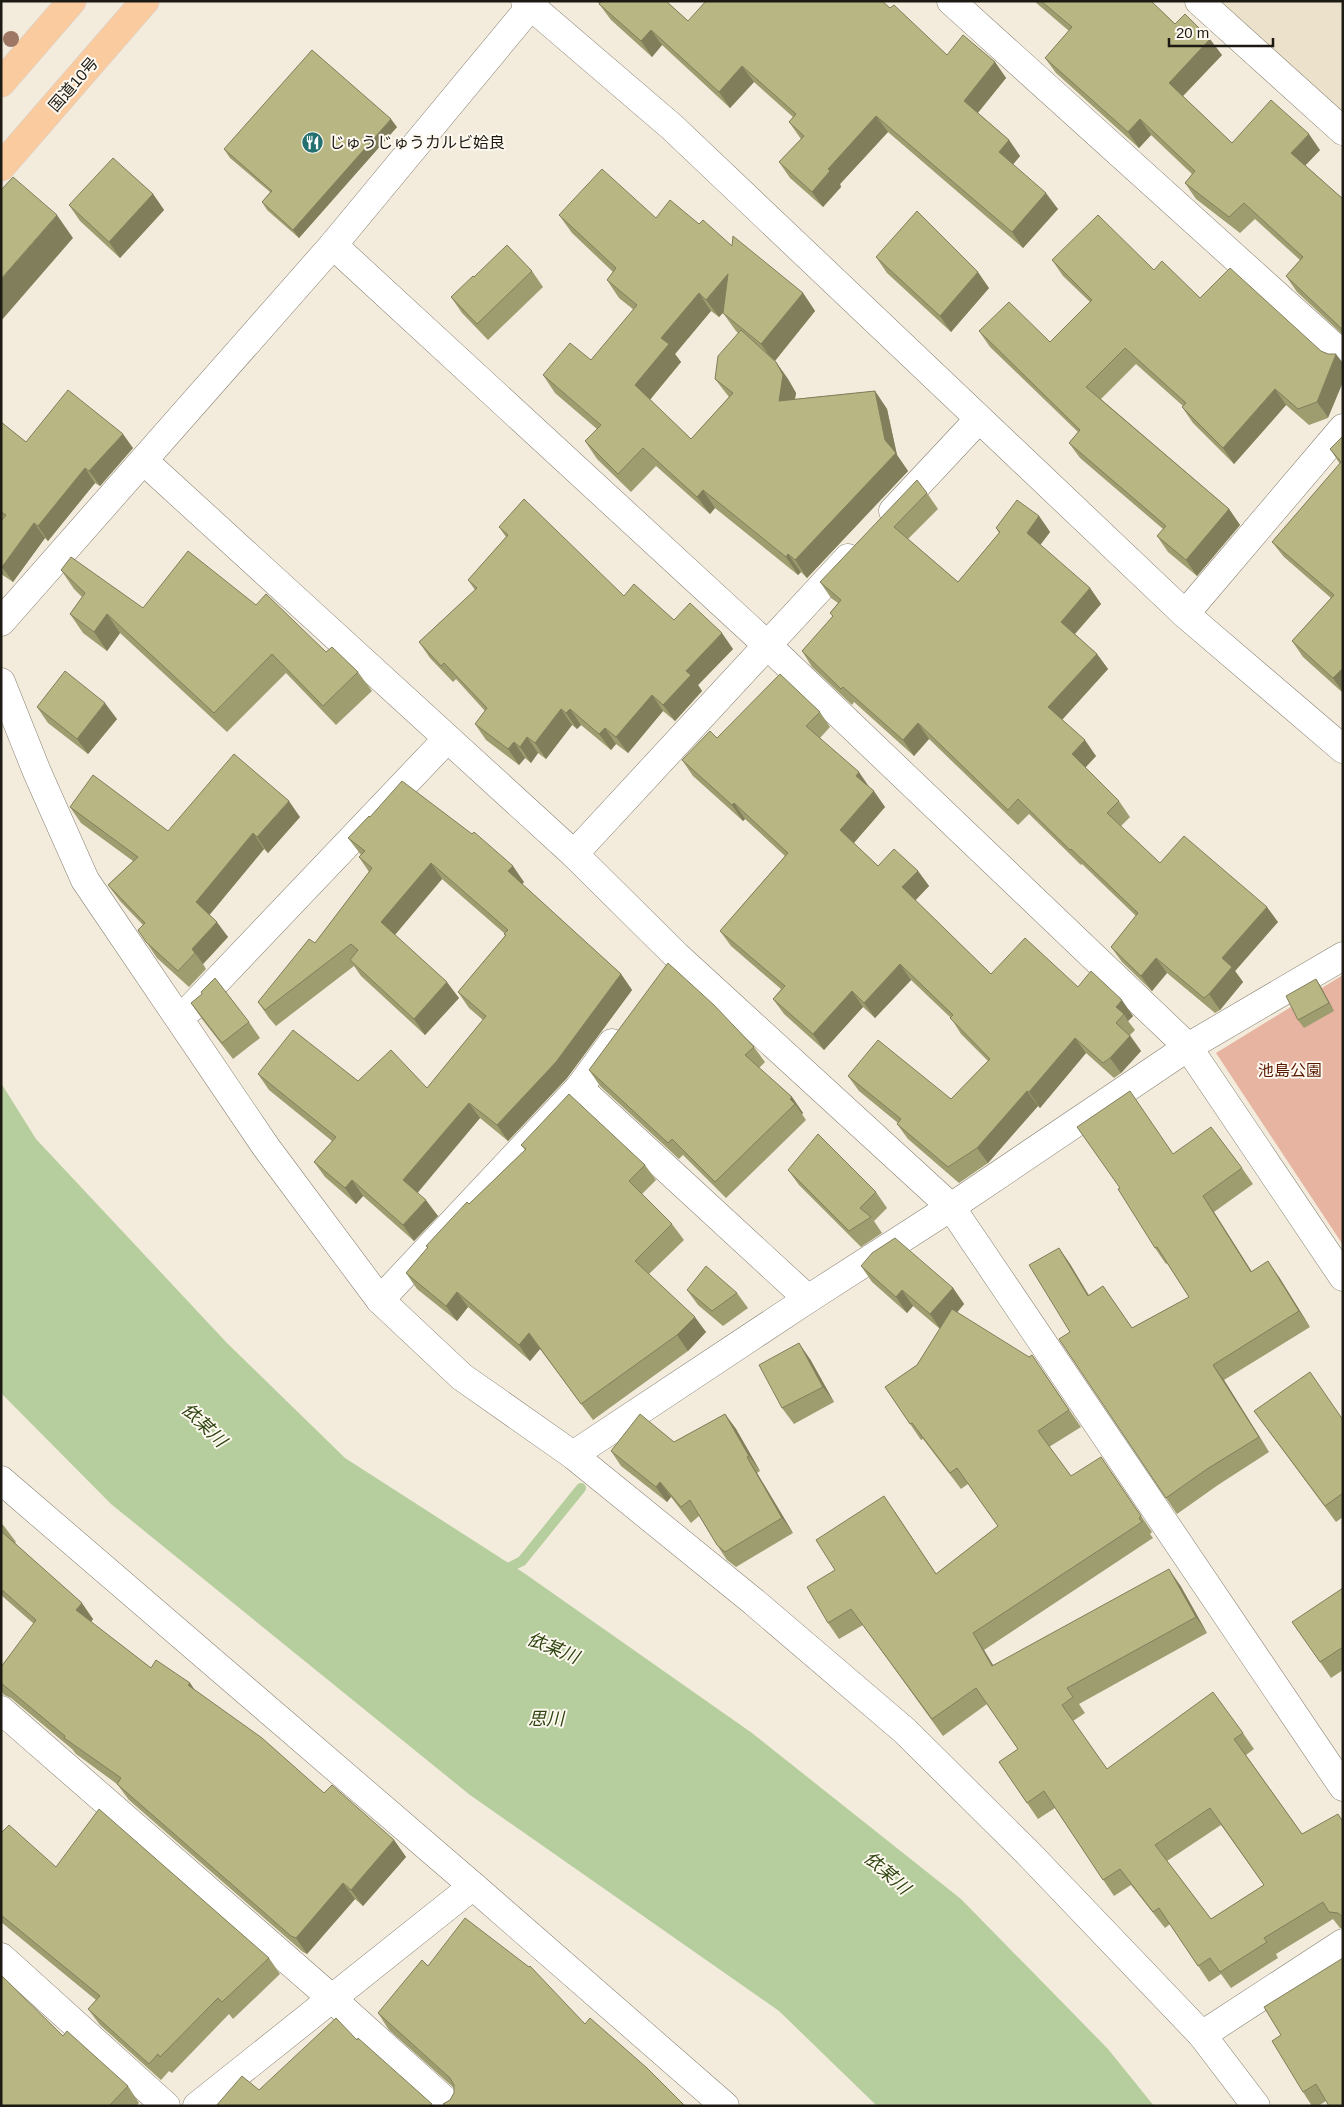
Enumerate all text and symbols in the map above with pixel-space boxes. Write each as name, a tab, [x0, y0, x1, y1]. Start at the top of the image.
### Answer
scale bar	[1169, 15, 1273, 47]
text: 20 m	[1176, 24, 1209, 41]
street label: 国道10号	[45, 54, 101, 115]
restaurant icon: じゅうじゅうカルビ姶良	[301, 130, 325, 154]
place label: じゅうじゅうカルビ姶良	[329, 134, 505, 151]
park label: 池島公園	[1258, 1062, 1322, 1079]
water label: 依某川	[178, 1399, 232, 1452]
water label: 依某川	[524, 1629, 584, 1668]
water label: 思川	[528, 1709, 566, 1729]
water label: 依某川	[860, 1848, 915, 1900]

